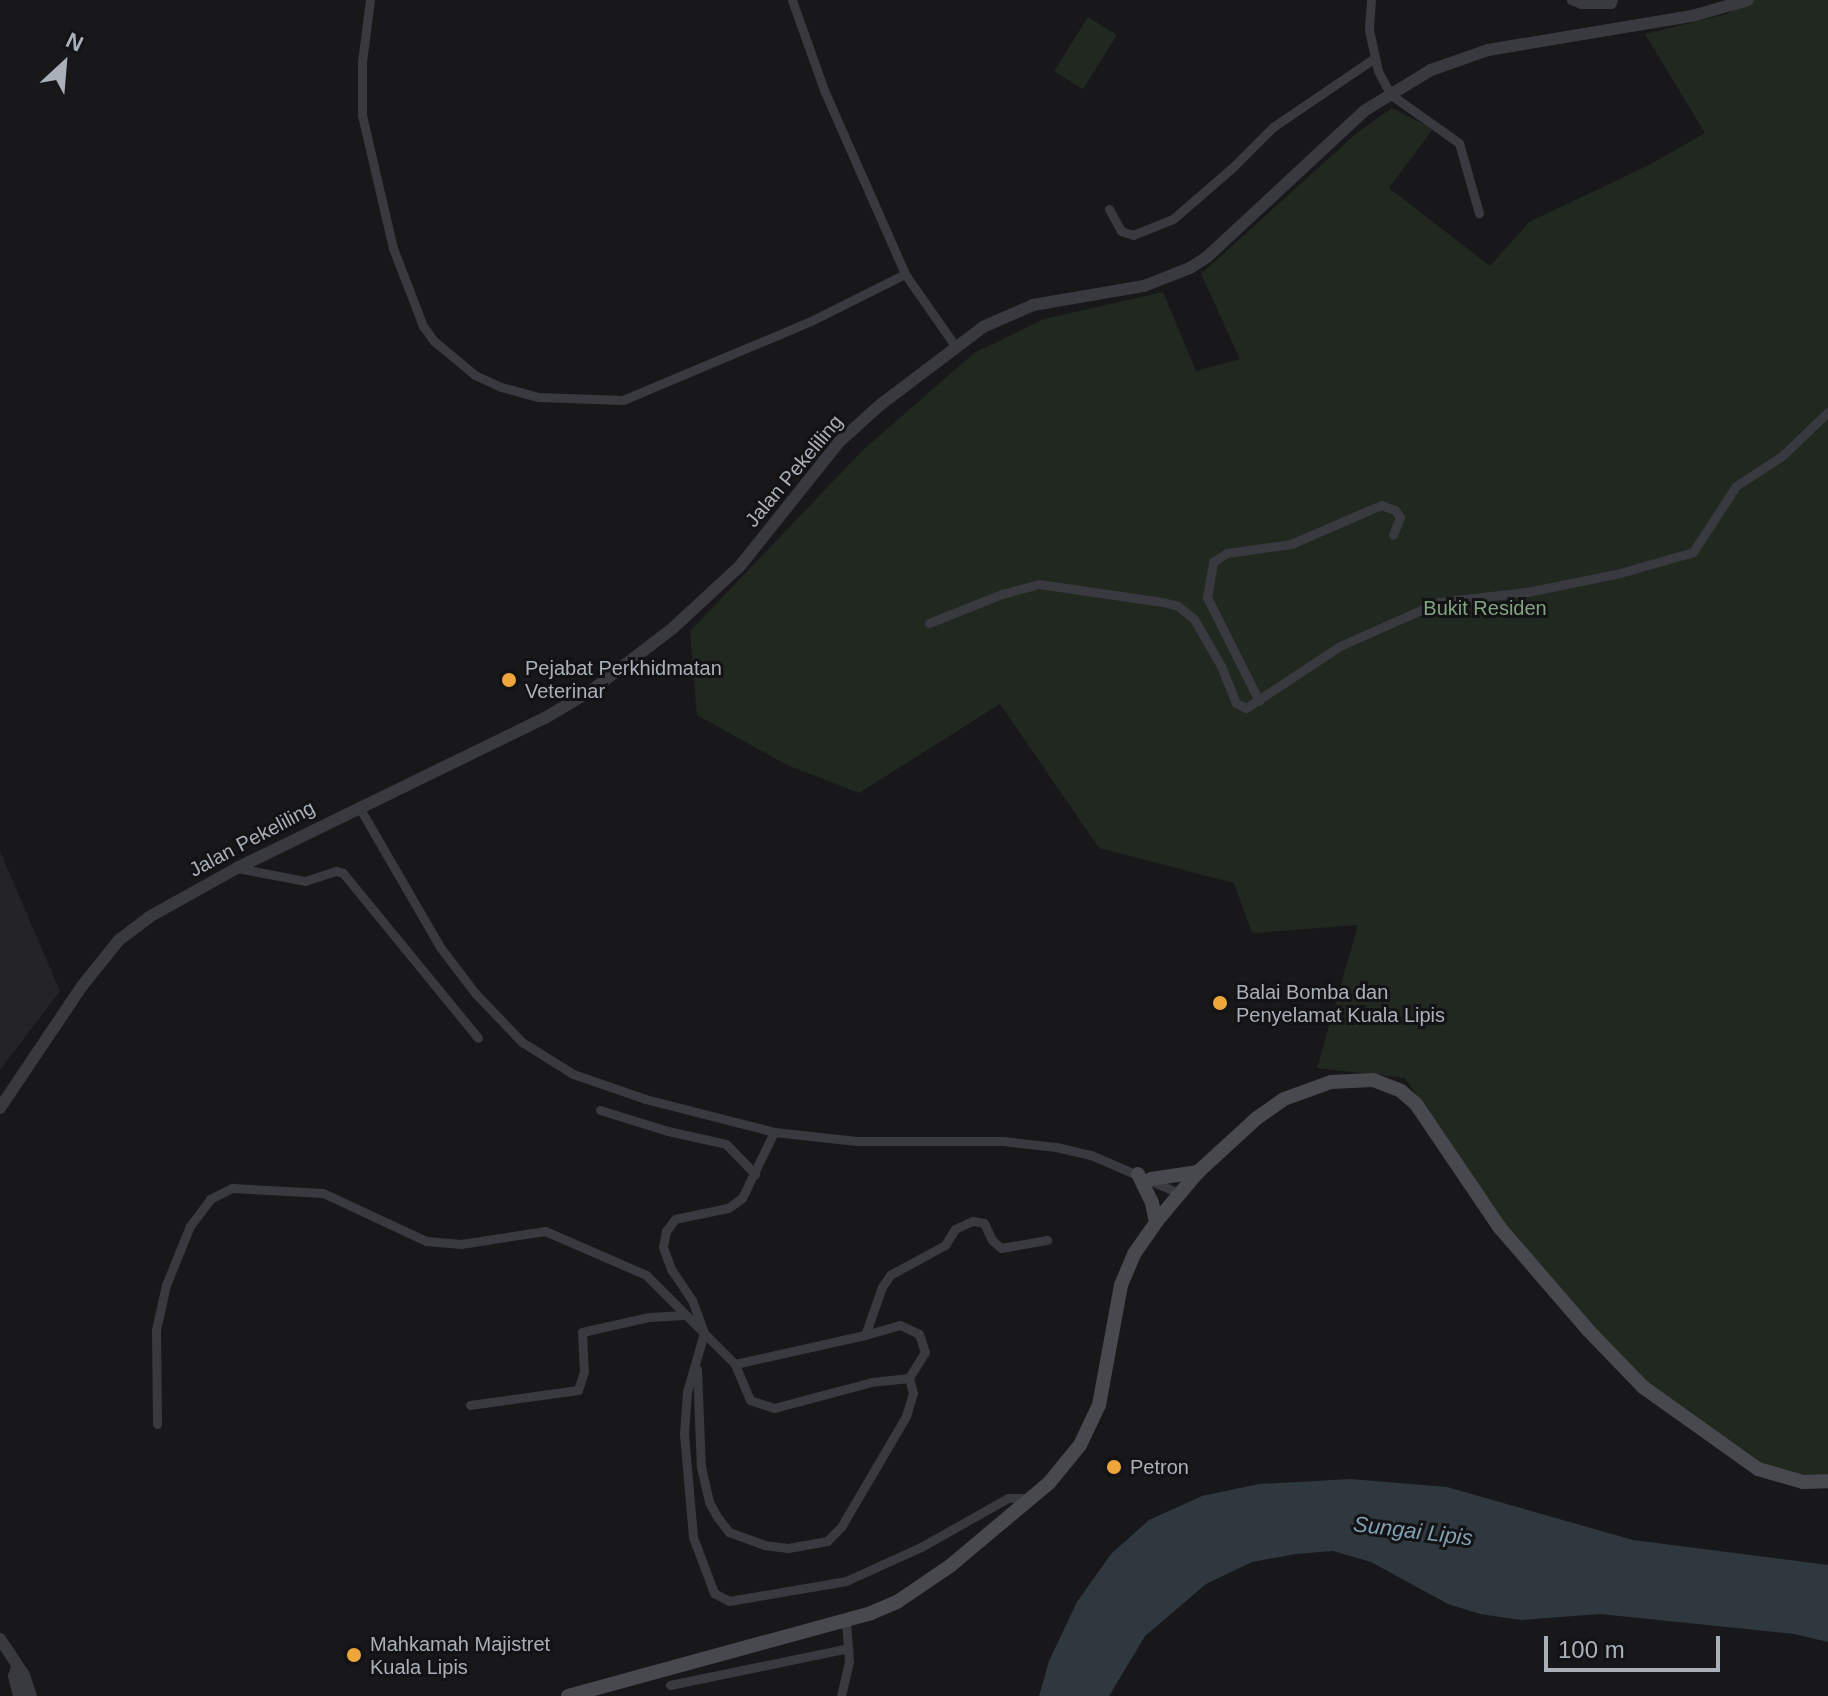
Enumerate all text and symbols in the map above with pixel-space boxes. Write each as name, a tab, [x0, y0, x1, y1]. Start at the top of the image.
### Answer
north arrow	[24, 24, 104, 104]
text: N	[62, 27, 87, 57]
street label: Jalan Pekeliling	[740, 410, 848, 532]
park label: Bukit Residen	[1423, 596, 1547, 620]
place label: Pejabat Perkhidmatan Veterinar	[525, 656, 722, 703]
marker: Pejabat Perkhidmatan Veterinar	[500, 671, 518, 689]
street label: Jalan Pekeliling	[185, 796, 319, 882]
place label: Balai Bomba dan Penyelamat Kuala Lipis	[1236, 980, 1445, 1027]
marker: Balai Bomba dan Penyelamat Kuala Lipis	[1211, 994, 1229, 1012]
place label: Petron	[1130, 1455, 1189, 1479]
marker: Petron	[1105, 1458, 1123, 1476]
water label: Sungai Lipis	[1352, 1511, 1474, 1551]
scale bar	[1548, 1620, 1724, 1670]
place label: Mahkamah Majistret Kuala Lipis	[370, 1632, 550, 1679]
text: 100 m	[1558, 1636, 1625, 1663]
marker: Mahkamah Majistret Kuala Lipis	[345, 1646, 363, 1664]

